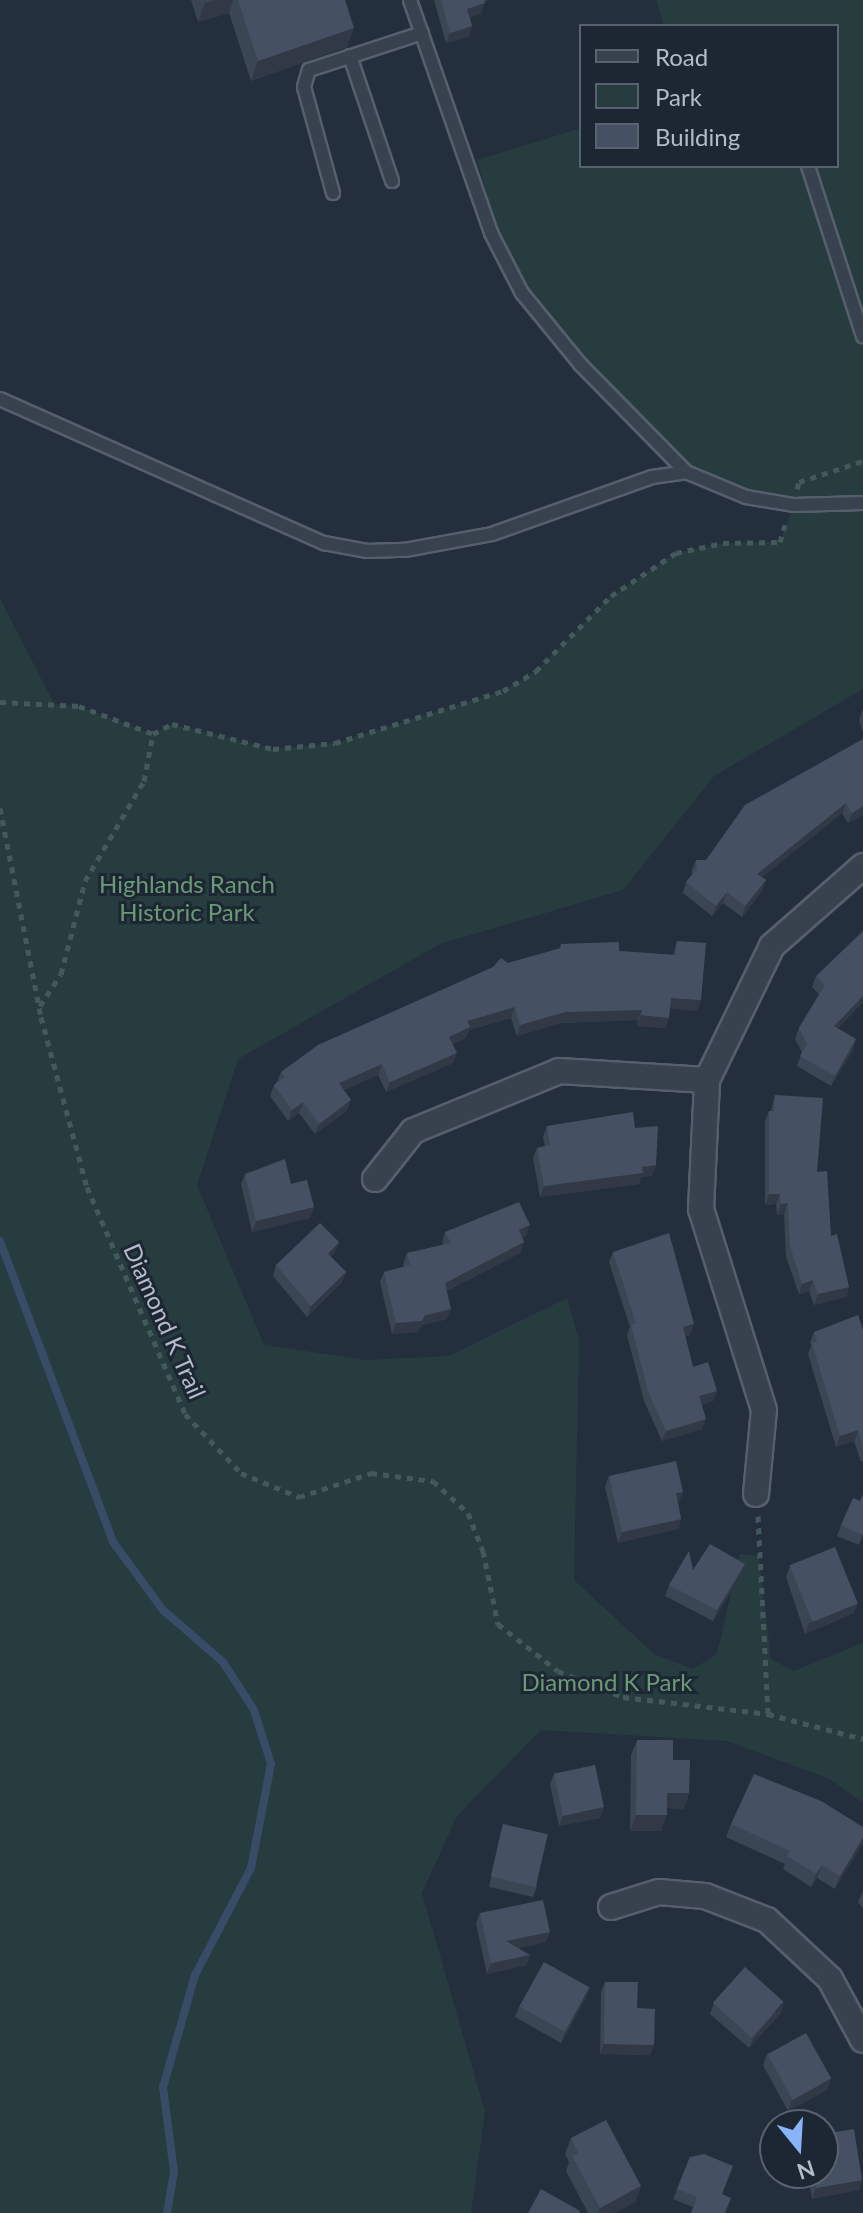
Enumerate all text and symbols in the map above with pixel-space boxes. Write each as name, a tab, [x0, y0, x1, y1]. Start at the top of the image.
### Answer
legend	[579, 24, 839, 168]
text: Road	[655, 42, 708, 71]
text: Park	[655, 82, 702, 111]
text: Building	[655, 122, 740, 151]
park label: Highlands Ranch Historic Park	[99, 870, 275, 926]
street label: Diamond K Trail	[118, 1239, 212, 1403]
park label: Diamond K Park	[522, 1668, 692, 1696]
north arrow	[759, 2109, 839, 2189]
text: N	[794, 2155, 818, 2186]

